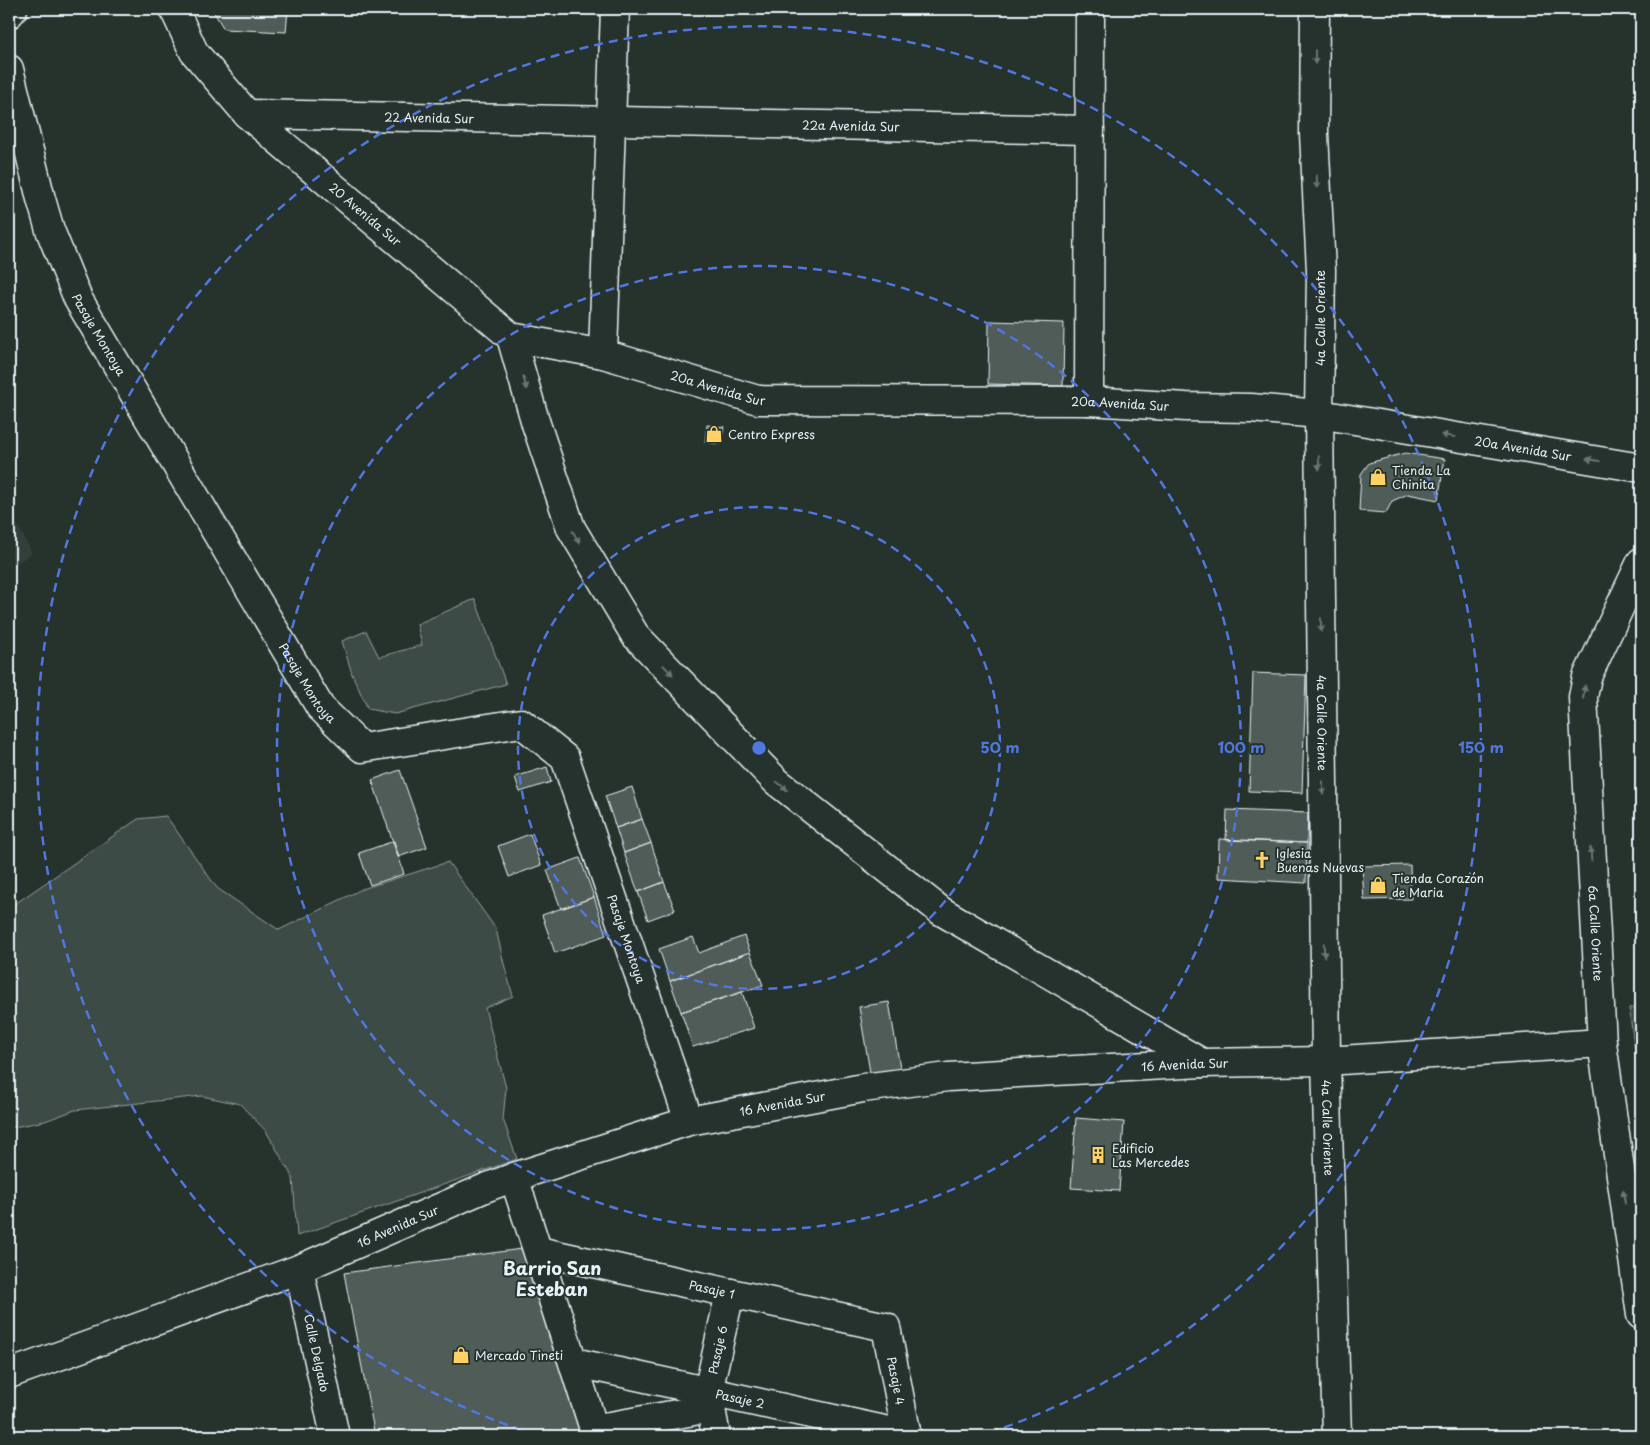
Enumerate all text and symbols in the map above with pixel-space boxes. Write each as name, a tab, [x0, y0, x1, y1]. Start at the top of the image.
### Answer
one-way arrow	[1311, 50, 1319, 66]
street label: 22 Avenida Sur	[384, 108, 475, 127]
street label: 22a Avenida Sur	[802, 116, 900, 135]
one-way arrow	[1313, 175, 1321, 191]
street label: 20 Avenida Sur	[325, 178, 406, 250]
street label: 4a Calle Oriente	[1311, 270, 1329, 366]
street label: Pasaje Montoya	[68, 291, 131, 380]
street label: 20a Avenida Sur	[668, 366, 766, 409]
one-way arrow	[521, 376, 529, 391]
street label: 20a Avenida Sur	[1071, 392, 1170, 415]
shop icon: Centro Express	[704, 424, 724, 444]
place label: Centro Express	[728, 425, 815, 443]
one-way arrow	[1439, 431, 1455, 439]
street label: 20a Avenida Sur	[1473, 431, 1573, 465]
one-way arrow	[1315, 455, 1323, 471]
one-way arrow	[1585, 456, 1601, 464]
place label: Tienda La Chinita	[1392, 461, 1451, 493]
shop icon: Tienda La Chinita	[1368, 467, 1388, 487]
one-way arrow	[572, 531, 581, 544]
one-way arrow	[1317, 618, 1325, 634]
street label: Pasaje Montoya	[275, 639, 341, 727]
one-way arrow	[662, 664, 674, 676]
street label: 4a Calle Oriente	[1313, 675, 1332, 771]
one-way arrow	[1580, 684, 1588, 700]
text: 50 m	[981, 735, 1019, 758]
text: 100 m	[1218, 735, 1264, 758]
text: 150 m	[1458, 735, 1504, 758]
centre of rings	[750, 739, 768, 757]
one-way arrow	[1319, 780, 1327, 796]
one-way arrow	[775, 781, 788, 792]
place label: Iglesia Buenas Nuevas	[1276, 844, 1364, 876]
one-way arrow	[1586, 846, 1594, 862]
church icon: Iglesia Buenas Nuevas	[1252, 850, 1272, 870]
place label: Tienda Corazón de Maria	[1392, 869, 1484, 901]
shop icon: Tienda Corazón de Maria	[1368, 875, 1388, 895]
street label: 6a Calle Oriente	[1584, 885, 1608, 982]
street label: Pasaje Montoya	[603, 892, 650, 986]
one-way arrow	[1320, 943, 1328, 959]
street label: 16 Avenida Sur	[1141, 1054, 1229, 1075]
street label: 4a Calle Oriente	[1318, 1080, 1338, 1176]
street label: 16 Avenida Sur	[738, 1086, 827, 1120]
place label: Edificio Las Mercedes	[1112, 1139, 1190, 1171]
building icon: Edificio Las Mercedes	[1088, 1145, 1108, 1165]
one-way arrow	[1620, 1189, 1628, 1205]
street label: 16 Avenida Sur	[354, 1200, 442, 1252]
district label: Barrio San Esteban	[503, 1254, 601, 1302]
street label: Pasaje 1	[687, 1275, 736, 1303]
street label: Calle Delgado	[300, 1312, 334, 1394]
street label: Pasaje 6	[703, 1324, 732, 1376]
shop icon: Mercado Tineti	[451, 1345, 471, 1365]
place label: Mercado Tineti	[475, 1346, 563, 1364]
street label: Pasaje 4	[883, 1355, 910, 1407]
street label: Pasaje 2	[714, 1384, 766, 1413]

